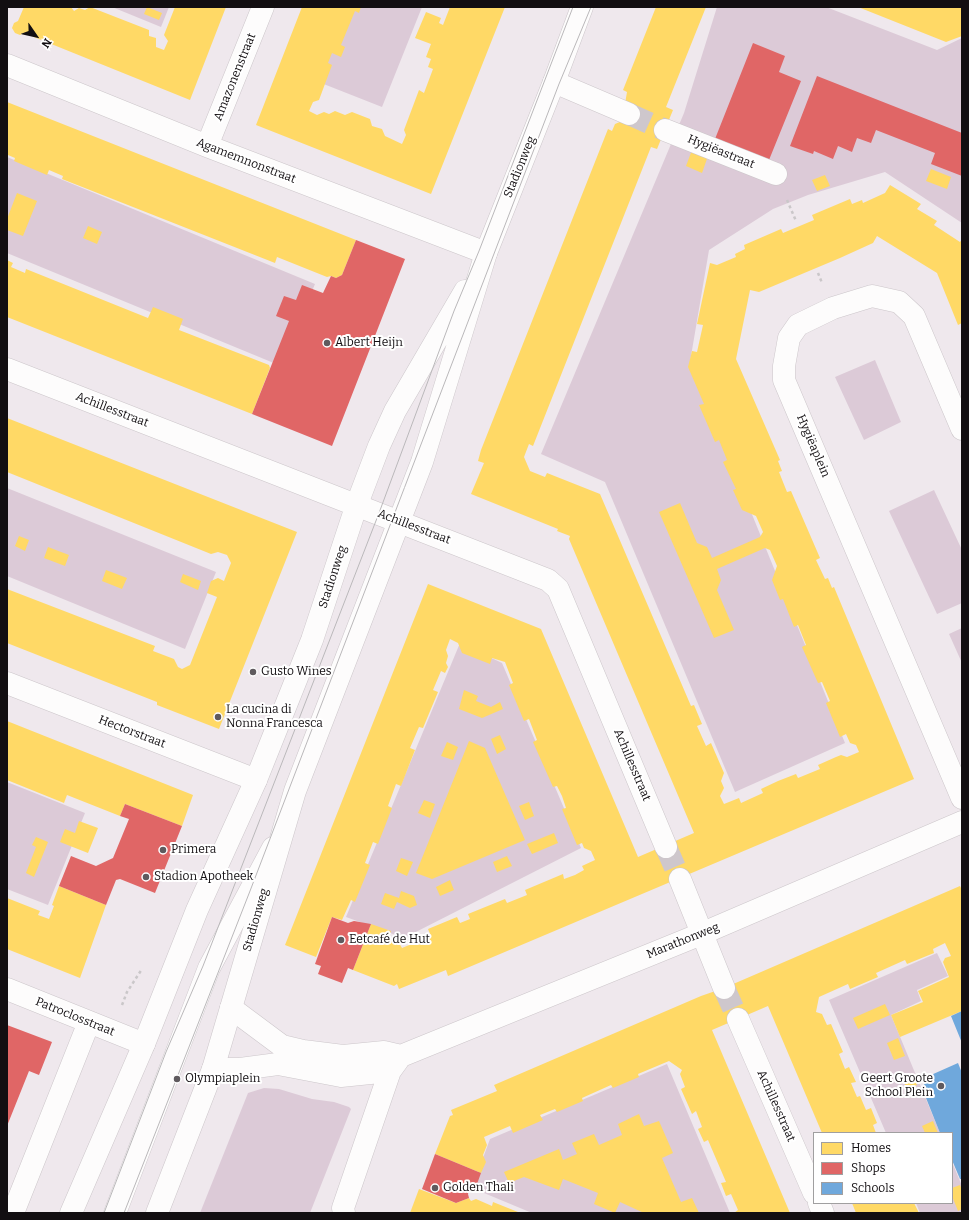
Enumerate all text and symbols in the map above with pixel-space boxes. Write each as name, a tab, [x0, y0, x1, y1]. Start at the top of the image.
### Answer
north arrow	[16, 16, 56, 56]
street label: Amazonenstraat	[211, 31, 259, 123]
text: N	[39, 36, 54, 50]
street label: Hygiëastraat	[685, 132, 757, 172]
street label: Stadionweg	[501, 134, 539, 200]
street label: Agamemnonstraat	[194, 135, 298, 187]
place label: Albert Heijn	[335, 336, 403, 350]
marker: Albert Heijn	[322, 338, 332, 348]
street label: Achillesstraat	[74, 389, 150, 431]
street label: Hygiëaplein	[793, 412, 833, 480]
street label: Achillesstraat	[376, 506, 452, 548]
street label: Stadionweg	[316, 544, 350, 610]
place label: Gusto Wines	[261, 665, 332, 679]
marker: Gusto Wines	[248, 667, 258, 677]
place label: La cucina di Nonna Francesca	[226, 703, 323, 731]
marker: La cucina di Nonna Francesca	[213, 712, 223, 722]
street label: Hectorstraat	[96, 713, 168, 751]
street label: Achillesstraat	[610, 727, 654, 803]
place label: Primera	[171, 843, 216, 857]
marker: Primera	[158, 845, 168, 855]
place label: Stadion Apotheek	[154, 870, 253, 884]
marker: Stadion Apotheek	[141, 872, 151, 882]
street label: Stadionweg	[240, 887, 272, 953]
street label: Marathonweg	[645, 920, 721, 962]
place label: Eetcafé de Hut	[349, 933, 430, 947]
marker: Eetcafé de Hut	[336, 935, 346, 945]
street label: Patroclosstraat	[33, 995, 117, 1039]
street label: Achillesstraat	[754, 1068, 798, 1144]
place label: Olympiaplein	[185, 1072, 260, 1086]
place label: Geert Groote School Plein	[861, 1072, 933, 1100]
marker: Olympiaplein	[172, 1074, 182, 1084]
marker: Geert Groote School Plein	[936, 1081, 946, 1091]
legend	[813, 1132, 953, 1204]
text: Homes	[851, 1141, 891, 1155]
text: Shops	[851, 1161, 885, 1175]
place label: Golden Thali	[443, 1181, 514, 1195]
text: Schools	[851, 1181, 894, 1195]
marker: Golden Thali	[430, 1183, 440, 1193]

